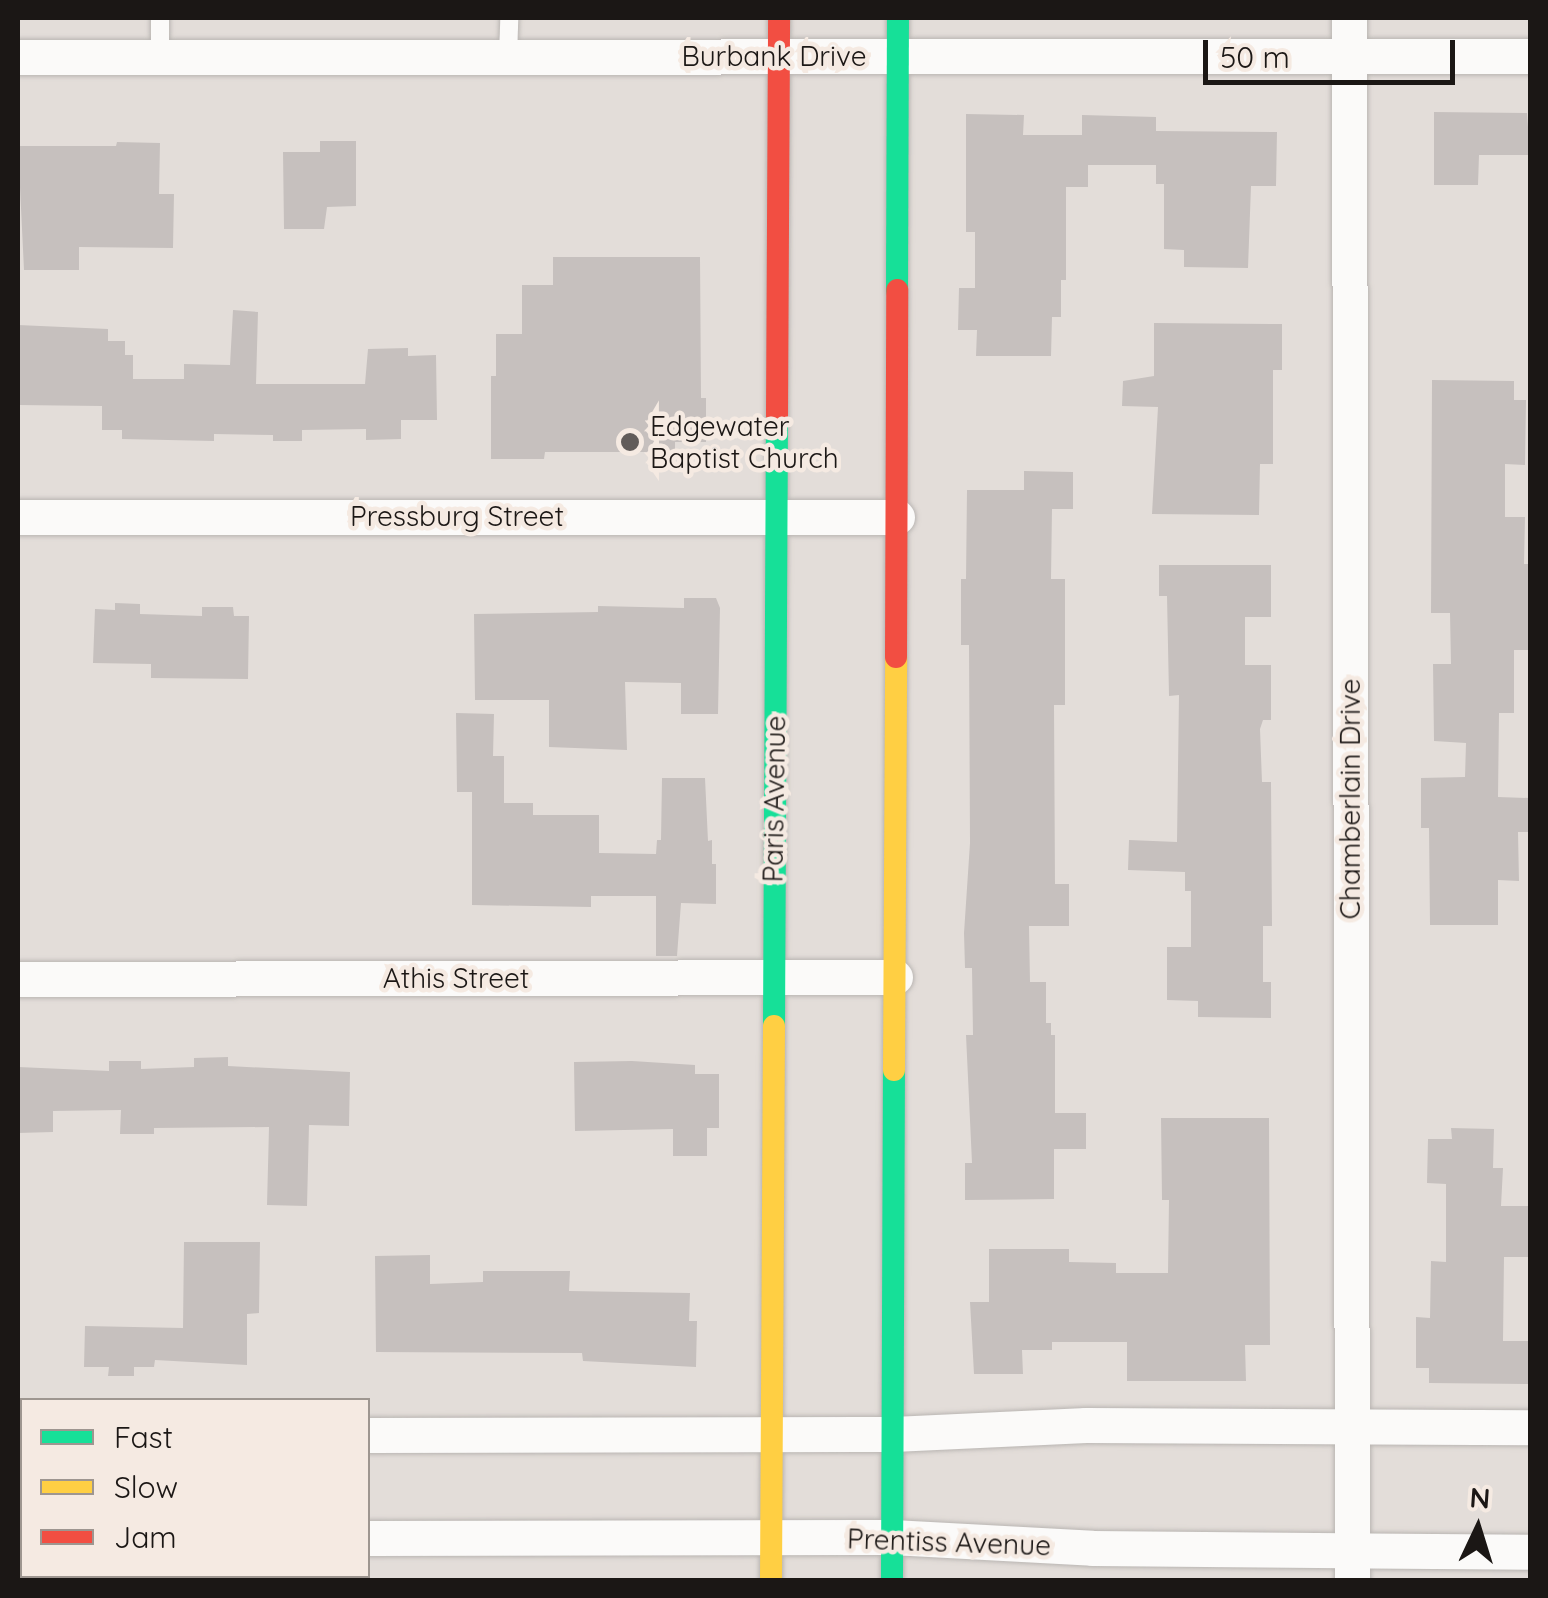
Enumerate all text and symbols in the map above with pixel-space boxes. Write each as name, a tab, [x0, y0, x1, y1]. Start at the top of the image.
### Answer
scale bar	[1208, 20, 1460, 82]
text: 50 m	[1220, 38, 1290, 76]
street label: Burbank Drive	[681, 39, 867, 73]
place label: Edgewater Baptist Church	[650, 409, 839, 475]
marker: Edgewater Baptist Church	[619, 431, 641, 453]
street label: Pressburg Street	[350, 499, 564, 533]
street label: Chamberlain Drive	[1333, 679, 1367, 919]
street label: Paris Avenue	[756, 715, 792, 883]
street label: Athis Street	[383, 961, 529, 995]
legend	[20, 1398, 370, 1578]
text: Fast	[114, 1418, 173, 1456]
text: Slow	[114, 1468, 178, 1506]
north arrow	[1428, 1478, 1528, 1578]
text: N	[1469, 1479, 1492, 1516]
text: Jam	[114, 1518, 177, 1556]
street label: Prentiss Avenue	[846, 1522, 1052, 1562]

